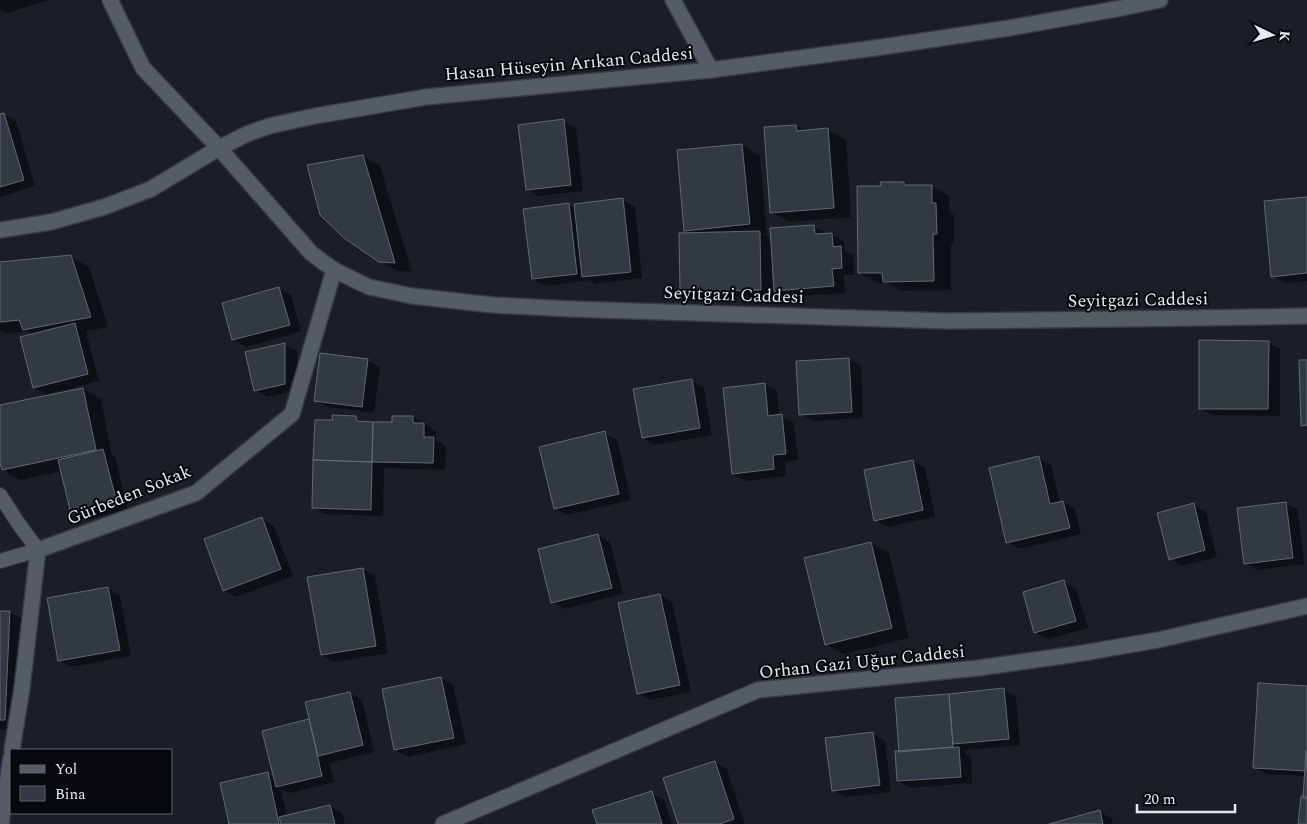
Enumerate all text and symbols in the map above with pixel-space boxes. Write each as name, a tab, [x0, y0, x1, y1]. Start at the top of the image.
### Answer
north arrow	[1247, 10, 1297, 60]
text: K	[1274, 30, 1295, 43]
street label: Hasan Hüseyin Arıkan Caddesi	[444, 40, 694, 88]
street label: Seyitgazi Caddesi	[663, 279, 805, 311]
street label: Seyitgazi Caddesi	[1068, 285, 1208, 315]
street label: Gürbeden Sokak	[63, 458, 195, 532]
street label: Orhan Gazi Uğur Caddesi	[758, 638, 966, 686]
legend	[10, 749, 172, 814]
text: Yol	[55, 758, 77, 781]
scale bar	[1137, 782, 1234, 814]
text: Bina	[55, 783, 86, 806]
text: 20 m	[1144, 788, 1176, 811]

